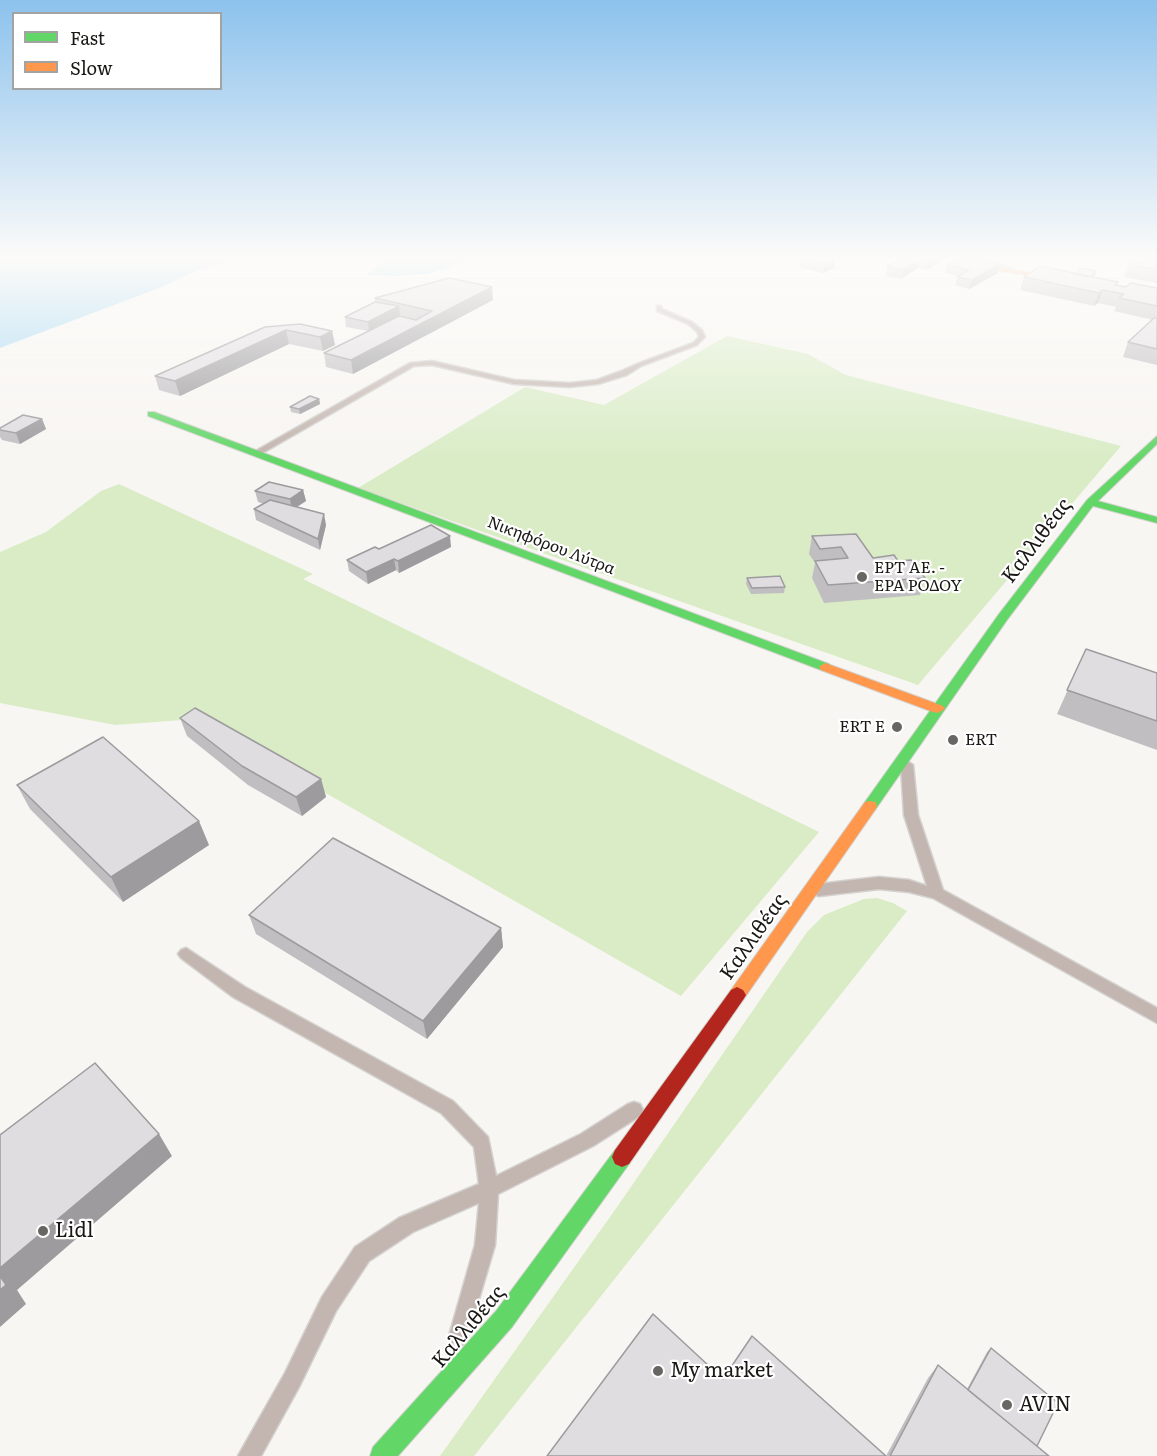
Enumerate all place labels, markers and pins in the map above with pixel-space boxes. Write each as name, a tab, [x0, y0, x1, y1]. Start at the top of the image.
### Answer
place label: ΕΡΤ ΑΕ. - ΕΡΑ ΡΟΔΟΥ	[874, 558, 962, 596]
marker: ΕΡΤ ΑΕ. - ΕΡΑ ΡΟΔΟΥ	[855, 570, 869, 584]
place label: ERT E	[839, 717, 885, 737]
marker: ERT E	[890, 720, 904, 734]
place label: ERT	[965, 730, 997, 750]
marker: ERT	[946, 733, 960, 747]
place label: Lidl	[55, 1219, 93, 1243]
marker: Lidl	[36, 1224, 50, 1238]
place label: My market	[670, 1359, 773, 1383]
marker: My market	[651, 1364, 665, 1378]
place label: AVIN	[1019, 1393, 1071, 1417]
marker: AVIN	[1000, 1398, 1014, 1412]

